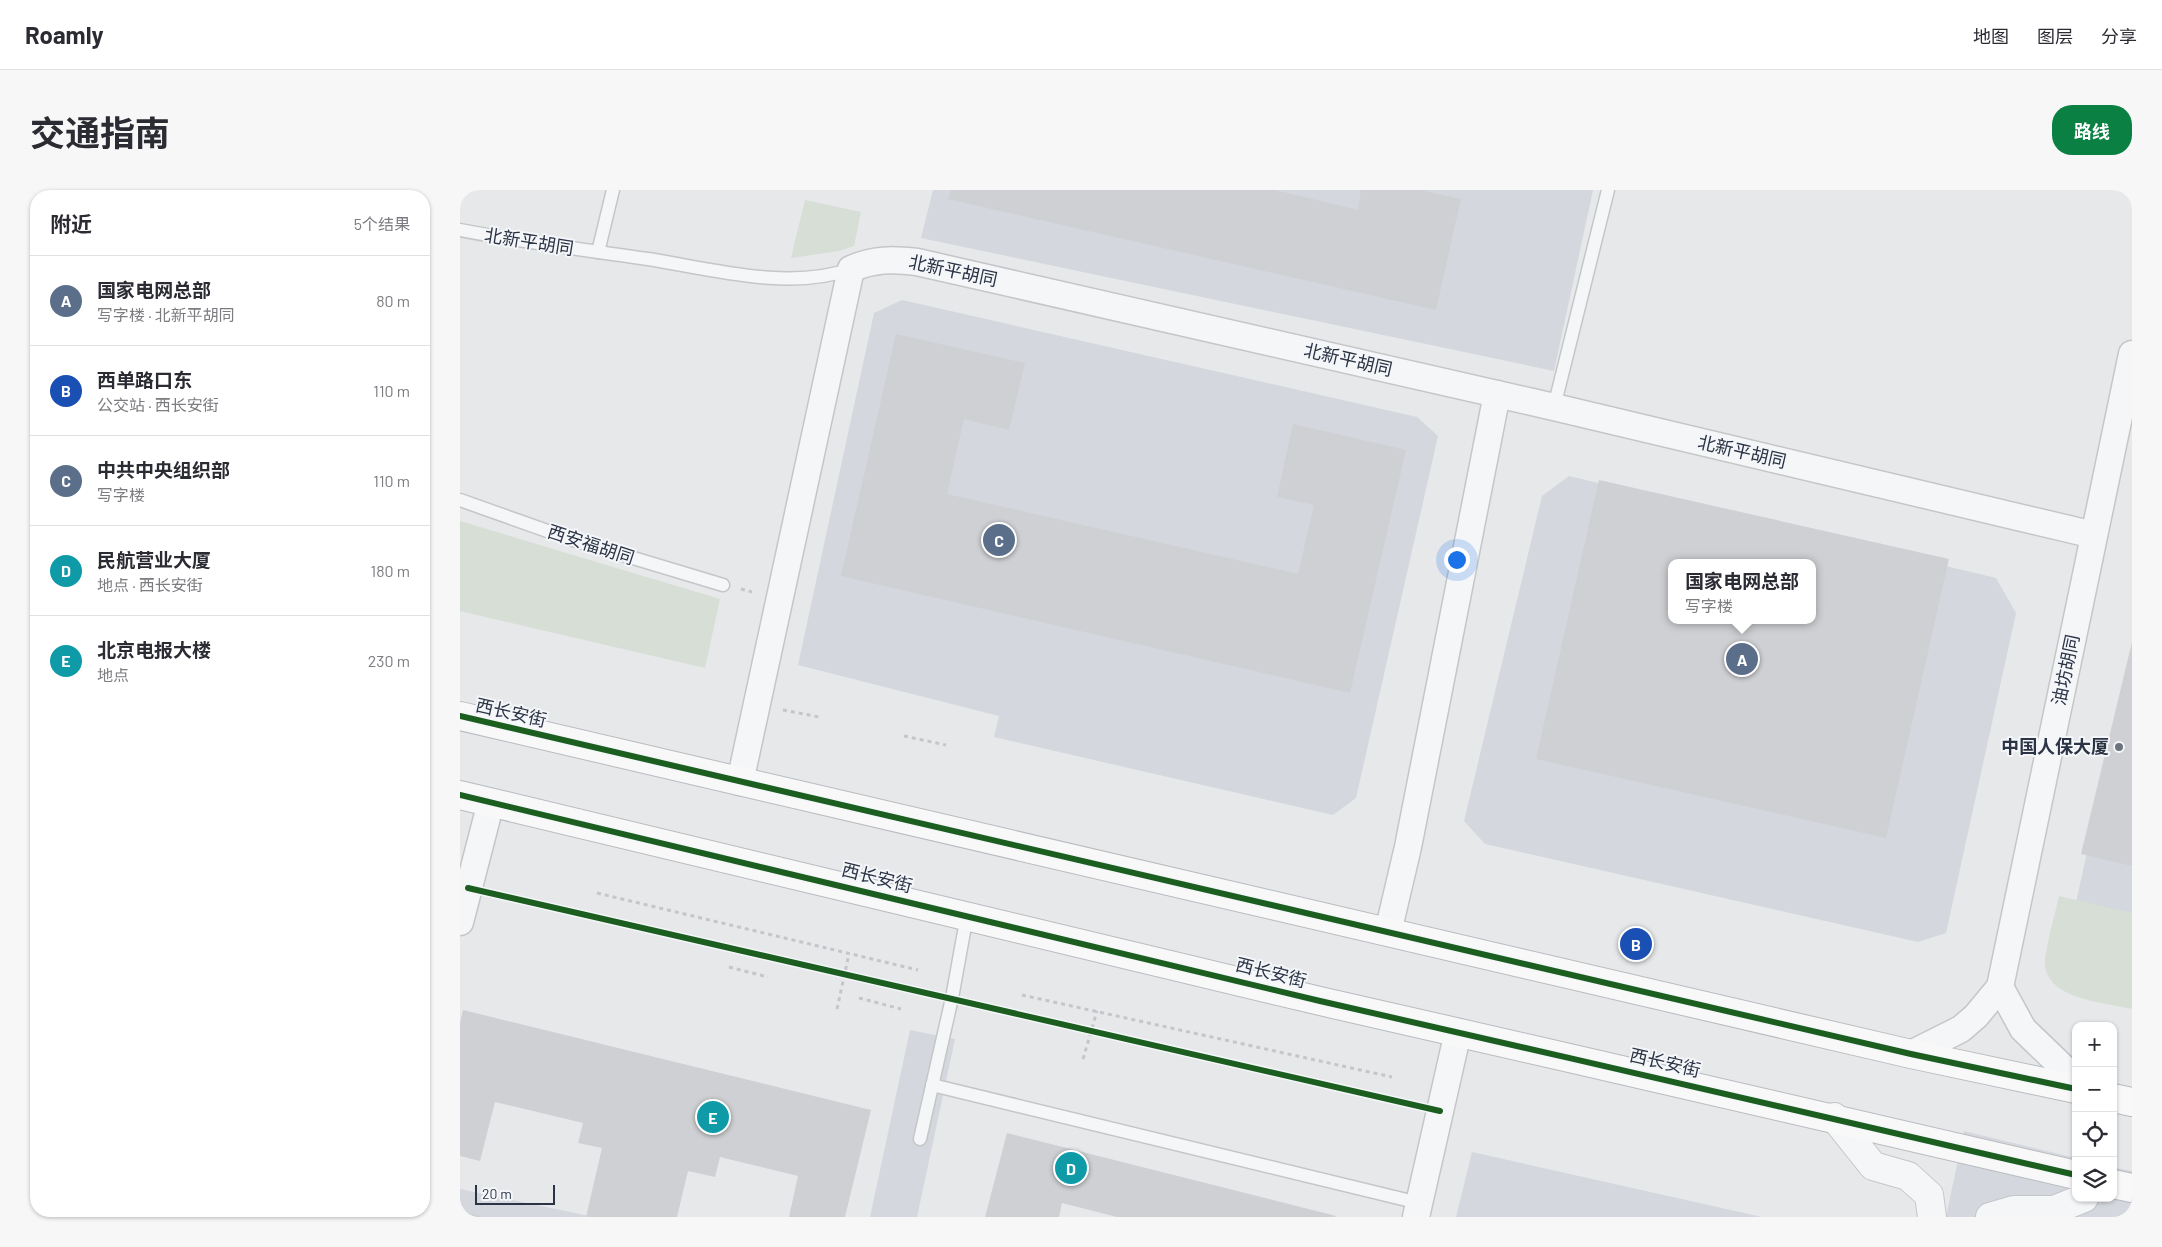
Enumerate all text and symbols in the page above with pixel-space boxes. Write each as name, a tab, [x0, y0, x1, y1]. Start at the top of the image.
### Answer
text: Roamly	[25, 20, 104, 49]
text: 地图	[1973, 25, 2009, 47]
text: 图层	[2037, 25, 2073, 47]
text: 分享	[2101, 25, 2137, 47]
button: 路线	[2052, 105, 2132, 155]
text: 交通指南	[30, 111, 170, 153]
text: 附近	[50, 211, 92, 236]
text: 5个结果	[354, 214, 410, 233]
street label: 北新平胡同	[483, 223, 575, 259]
street label: 北新平胡同	[907, 250, 1000, 290]
text: 国家电网总部	[97, 278, 211, 301]
text: A	[61, 291, 71, 310]
text: 80 m	[376, 291, 410, 310]
text: 写字楼 · 北新平胡同	[97, 305, 235, 324]
street label: 北新平胡同	[1302, 338, 1395, 380]
text: 西单路口东	[97, 368, 192, 391]
text: B	[61, 381, 71, 400]
text: 110 m	[373, 381, 410, 400]
text: 公交站 · 西长安街	[97, 395, 219, 414]
street label: 北新平胡同	[1696, 430, 1789, 472]
text: 中共中央组织部	[97, 458, 230, 481]
text: C	[61, 471, 71, 490]
text: 110 m	[373, 471, 410, 490]
text: 写字楼	[97, 485, 145, 504]
street label: 西安福胡同	[545, 520, 638, 568]
pin: C	[983, 521, 1015, 559]
your location	[1444, 547, 1470, 573]
text: 民航营业大厦	[97, 548, 211, 571]
popup	[1668, 559, 1816, 624]
text: D	[61, 561, 71, 580]
text: 180 m	[371, 561, 410, 580]
text: 国家电网总部	[1685, 569, 1799, 592]
text: 地点 · 西长安街	[97, 575, 203, 594]
text: 写字楼	[1685, 596, 1733, 615]
street label: 油坊胡同	[2047, 632, 2083, 707]
text: 北京电报大楼	[97, 638, 211, 661]
pin: A	[1726, 640, 1758, 678]
text: E	[61, 651, 71, 670]
text: 230 m	[368, 651, 410, 670]
text: 地点	[97, 665, 129, 684]
street label: 西长安街	[474, 693, 549, 731]
place label: 中国人保大厦	[2001, 735, 2109, 757]
marker: 中国人保大厦	[2113, 741, 2125, 753]
street label: 西长安街	[840, 858, 915, 896]
pin: B	[1620, 925, 1652, 963]
street label: 西长安街	[1234, 953, 1309, 991]
map controls	[2072, 1022, 2117, 1202]
button: +	[2072, 1022, 2117, 1067]
street label: 西长安街	[1628, 1043, 1703, 1081]
button: −	[2072, 1067, 2117, 1112]
pin: E	[697, 1098, 729, 1136]
button: locate	[2072, 1112, 2117, 1157]
pin: D	[1055, 1149, 1087, 1187]
button: layers	[2072, 1157, 2117, 1202]
scale bar	[475, 1182, 555, 1205]
text: 20 m	[482, 1185, 512, 1202]

